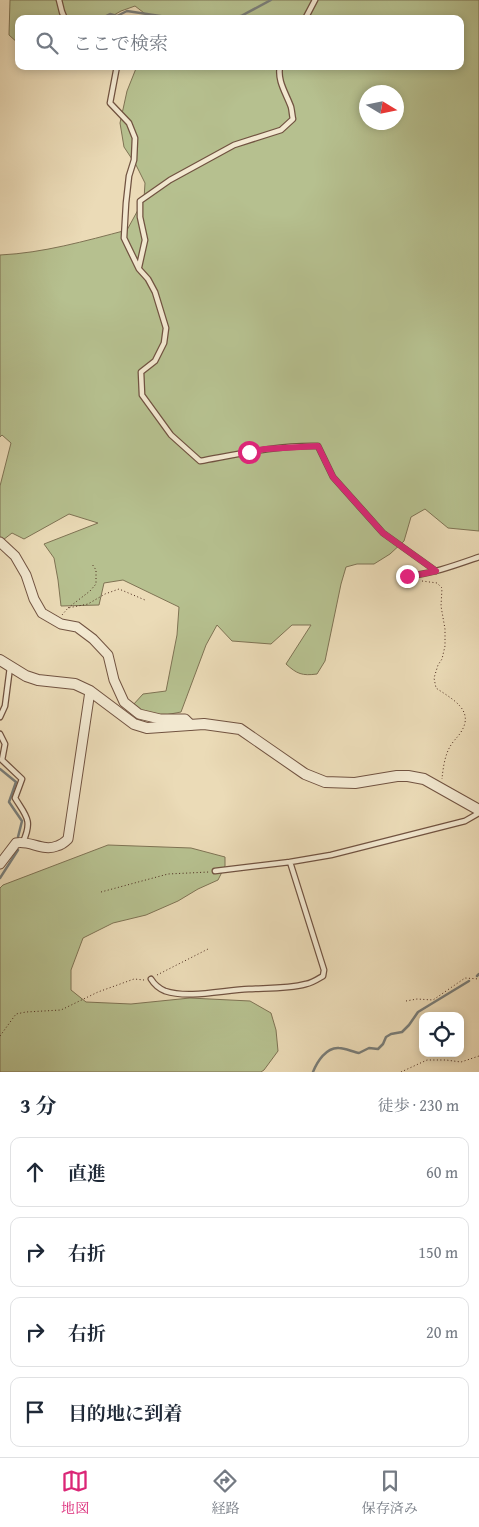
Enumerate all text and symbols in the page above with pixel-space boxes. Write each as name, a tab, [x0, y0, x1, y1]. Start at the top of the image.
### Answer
search box	[15, 15, 464, 70]
icon: search	[33, 29, 61, 57]
text: ここで検索	[73, 29, 168, 57]
north arrow	[359, 85, 404, 130]
route start	[238, 441, 261, 464]
route end	[396, 565, 419, 588]
map controls	[419, 1012, 464, 1057]
button: locate	[419, 1012, 464, 1057]
text: 3 分	[20, 1090, 57, 1121]
text: 徒歩 · 230 m	[378, 1093, 459, 1117]
icon: ahead	[21, 1158, 49, 1186]
text: 直進	[68, 1159, 106, 1187]
text: 60 m	[426, 1160, 458, 1184]
icon: right	[21, 1238, 49, 1266]
text: 右折	[68, 1239, 106, 1267]
text: 150 m	[418, 1240, 458, 1264]
icon: right	[21, 1318, 49, 1346]
text: 右折	[68, 1319, 106, 1347]
text: 20 m	[426, 1320, 458, 1344]
icon: arrive	[21, 1398, 49, 1426]
text: 目的地に到着	[68, 1399, 182, 1427]
tab: 地図	[61, 1467, 89, 1518]
tab: 経路	[211, 1467, 239, 1518]
tab: 保存済み	[362, 1467, 418, 1518]

